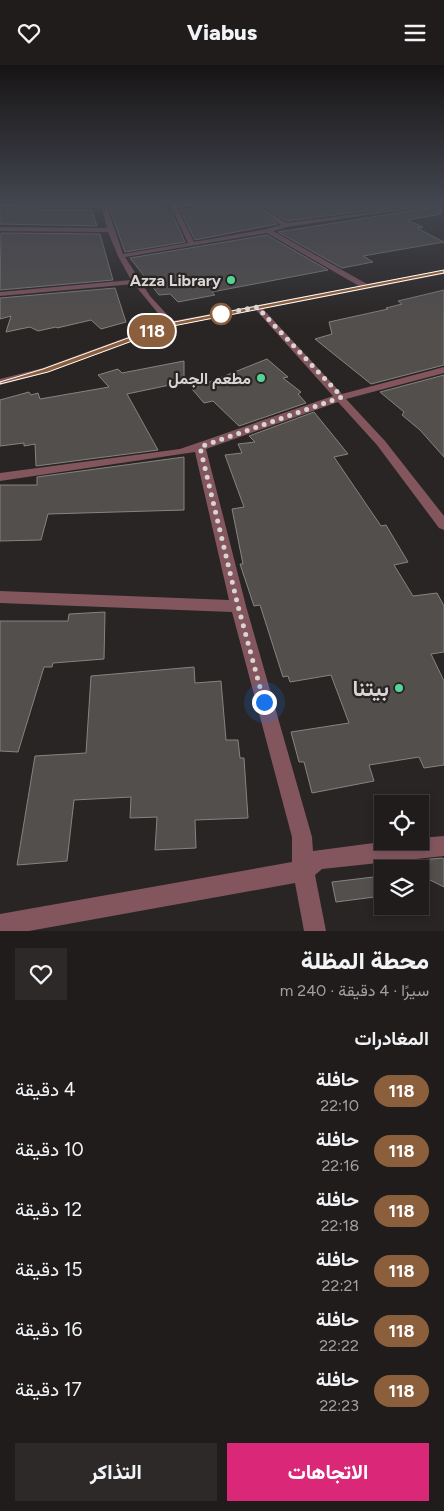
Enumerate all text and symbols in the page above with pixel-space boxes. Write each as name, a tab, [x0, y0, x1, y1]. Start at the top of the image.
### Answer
icon: heart	[15, 19, 43, 47]
text: Viabus	[187, 19, 257, 46]
icon: menu	[401, 19, 429, 47]
place label: Azza Library	[130, 271, 222, 290]
marker: Azza Library	[225, 274, 237, 286]
unlabelled marker	[210, 303, 232, 325]
line badge: 118	[123, 315, 181, 347]
text: 118	[139, 320, 165, 342]
place label: مطعم الجمل	[168, 369, 251, 389]
marker: مطعم الجمل	[255, 372, 267, 384]
place label: بيتنا	[352, 675, 389, 702]
marker: بيتنا	[393, 682, 405, 694]
your location	[252, 690, 277, 715]
map controls	[374, 795, 429, 915]
button: locate	[374, 795, 429, 850]
button: layers	[374, 860, 429, 915]
text: محطة المظلة	[301, 946, 429, 975]
button: heart	[15, 948, 67, 1000]
text: سيرًا · 4 دقيقة · 240 m	[280, 981, 429, 1000]
text: المغادرات	[354, 1027, 429, 1050]
text: حافلة	[316, 1068, 359, 1091]
text: 4 دقيقة	[15, 1078, 75, 1101]
text: 118	[388, 1080, 415, 1102]
text: 22:10	[320, 1096, 359, 1115]
text: حافلة	[316, 1128, 359, 1151]
text: 10 دقيقة	[15, 1138, 84, 1161]
text: 118	[388, 1140, 415, 1162]
text: 22:16	[321, 1156, 359, 1175]
text: حافلة	[316, 1188, 359, 1211]
text: 12 دقيقة	[15, 1198, 82, 1221]
text: 118	[388, 1200, 415, 1222]
text: 22:18	[321, 1216, 359, 1235]
text: حافلة	[316, 1248, 359, 1271]
text: 15 دقيقة	[15, 1258, 82, 1281]
text: 118	[388, 1260, 415, 1282]
text: 22:21	[322, 1276, 359, 1295]
text: حافلة	[316, 1308, 359, 1331]
text: 16 دقيقة	[15, 1318, 82, 1341]
text: 118	[388, 1320, 415, 1342]
text: 22:22	[319, 1336, 359, 1355]
text: حافلة	[316, 1368, 359, 1391]
text: 17 دقيقة	[15, 1378, 82, 1401]
text: 118	[388, 1380, 415, 1402]
text: 22:23	[319, 1396, 359, 1415]
button: التذاكر	[15, 1443, 217, 1501]
button: الاتجاهات	[227, 1443, 429, 1501]

